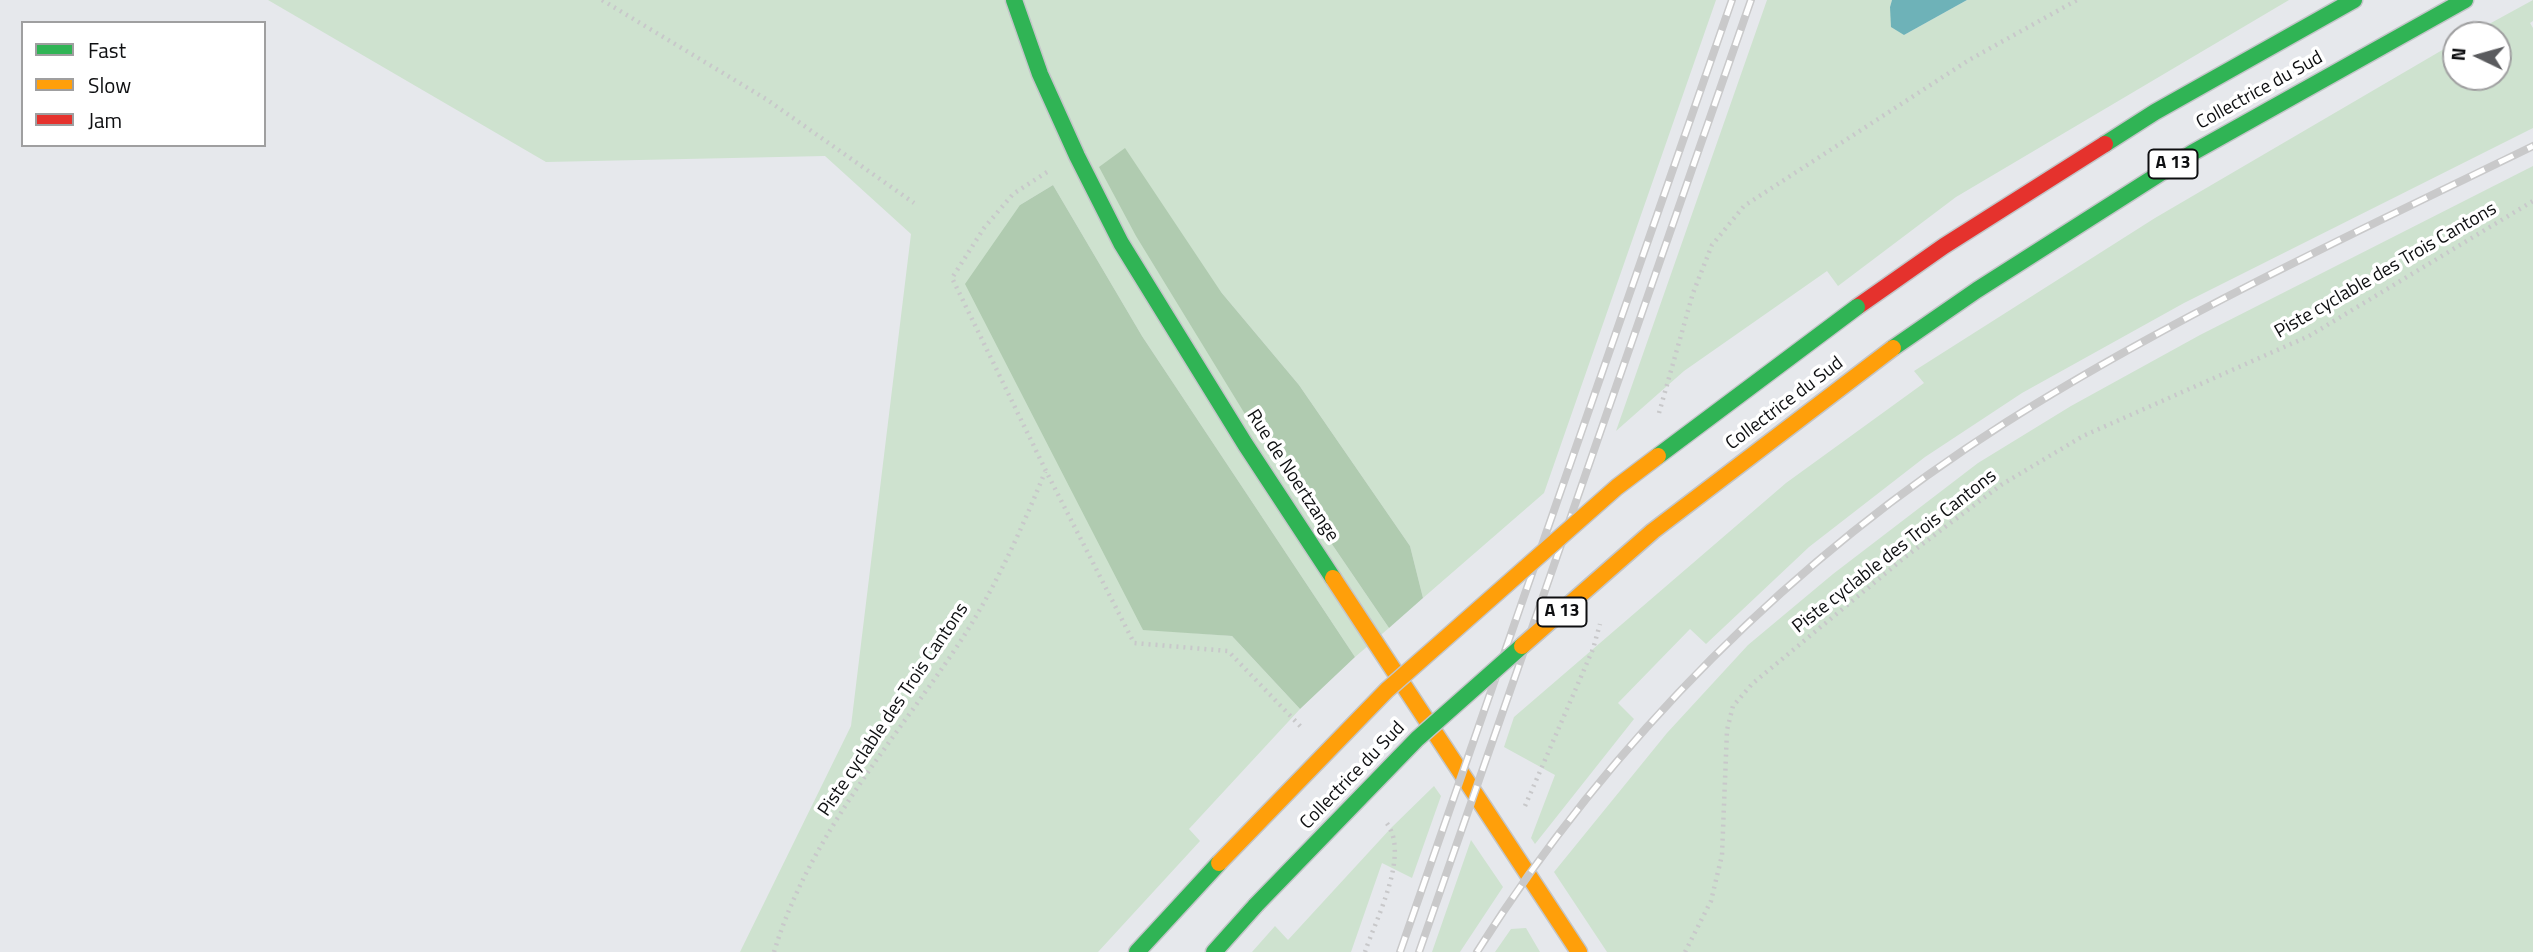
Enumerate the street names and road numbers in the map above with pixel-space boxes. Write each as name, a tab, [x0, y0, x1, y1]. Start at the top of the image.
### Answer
street label: Collectrice du Sud	[2193, 47, 2327, 135]
road number: A 13	[2148, 149, 2198, 178]
street label: Piste cyclable des Trois Cantons	[2271, 198, 2501, 344]
street label: Collectrice du Sud	[1722, 352, 1848, 456]
street label: Rue de Noertzange	[1241, 406, 1343, 546]
street label: Piste cyclable des Trois Cantons	[1788, 465, 2002, 639]
road number: A 13	[1538, 598, 1586, 626]
street label: Piste cyclable des Trois Cantons	[814, 599, 974, 821]
street label: Collectrice du Sud	[1296, 717, 1410, 835]

